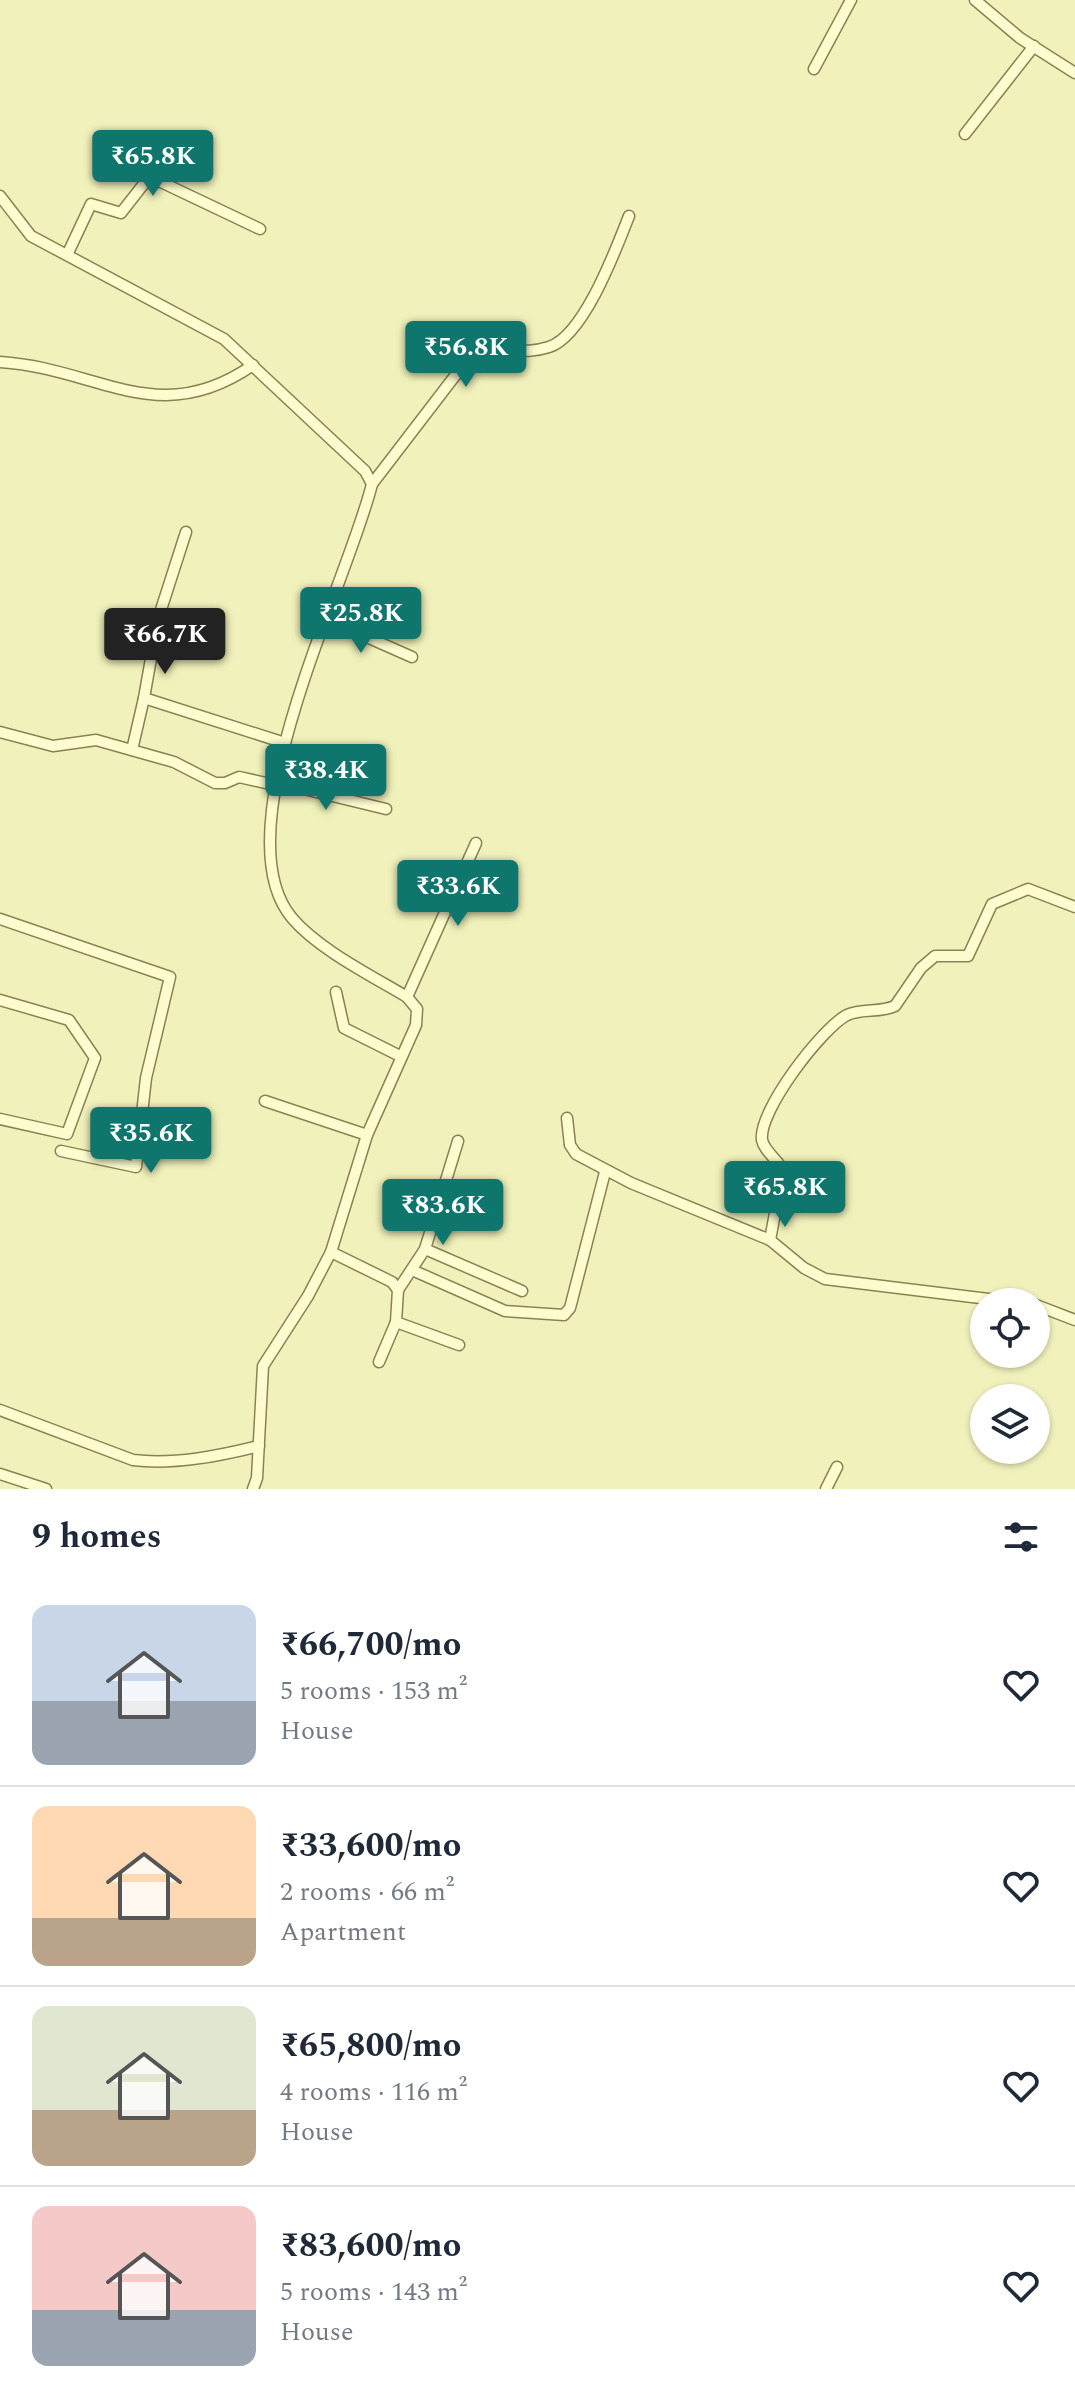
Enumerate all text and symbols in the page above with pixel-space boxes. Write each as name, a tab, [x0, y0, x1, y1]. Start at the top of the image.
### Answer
pin: ₹65.8K	[88, 130, 218, 198]
text: ₹65.8K	[110, 136, 196, 176]
pin: ₹56.8K	[401, 321, 531, 389]
text: ₹56.8K	[423, 327, 509, 367]
pin: ₹25.8K	[296, 587, 426, 655]
text: ₹25.8K	[318, 593, 404, 633]
pin: ₹66.7K	[100, 608, 230, 676]
text: ₹66.7K	[122, 614, 208, 654]
pin: ₹38.4K	[261, 744, 391, 812]
text: ₹38.4K	[283, 750, 369, 790]
pin: ₹33.6K	[393, 860, 523, 928]
text: ₹33.6K	[415, 866, 501, 906]
pin: ₹35.6K	[86, 1107, 216, 1175]
text: ₹35.6K	[108, 1113, 194, 1153]
pin: ₹65.8K	[720, 1161, 850, 1229]
text: ₹65.8K	[742, 1167, 828, 1207]
pin: ₹83.6K	[378, 1179, 508, 1247]
text: ₹83.6K	[400, 1185, 486, 1225]
map controls	[970, 1288, 1050, 1464]
button: locate	[970, 1288, 1050, 1368]
button: layers	[970, 1384, 1050, 1464]
text: 9 homes	[32, 1511, 162, 1563]
icon: filters	[999, 1515, 1043, 1559]
text: ₹66,700/mo	[280, 1619, 461, 1671]
icon: home	[96, 1637, 192, 1733]
icon: heart	[999, 1663, 1043, 1707]
text: 5 rooms · 153 m²	[280, 1671, 467, 1711]
text: House	[280, 1711, 354, 1751]
text: ₹33,600/mo	[280, 1820, 461, 1872]
icon: home	[96, 1838, 192, 1934]
icon: heart	[999, 1864, 1043, 1908]
text: 2 rooms · 66 m²	[280, 1872, 454, 1912]
text: Apartment	[280, 1912, 406, 1952]
text: ₹65,800/mo	[280, 2020, 461, 2072]
icon: home	[96, 2038, 192, 2134]
icon: heart	[999, 2064, 1043, 2108]
text: 4 rooms · 116 m²	[280, 2072, 467, 2112]
text: House	[280, 2112, 354, 2152]
text: ₹83,600/mo	[280, 2220, 461, 2272]
icon: home	[96, 2238, 192, 2334]
icon: heart	[999, 2264, 1043, 2308]
text: 5 rooms · 143 m²	[280, 2272, 467, 2312]
text: House	[280, 2312, 354, 2352]

